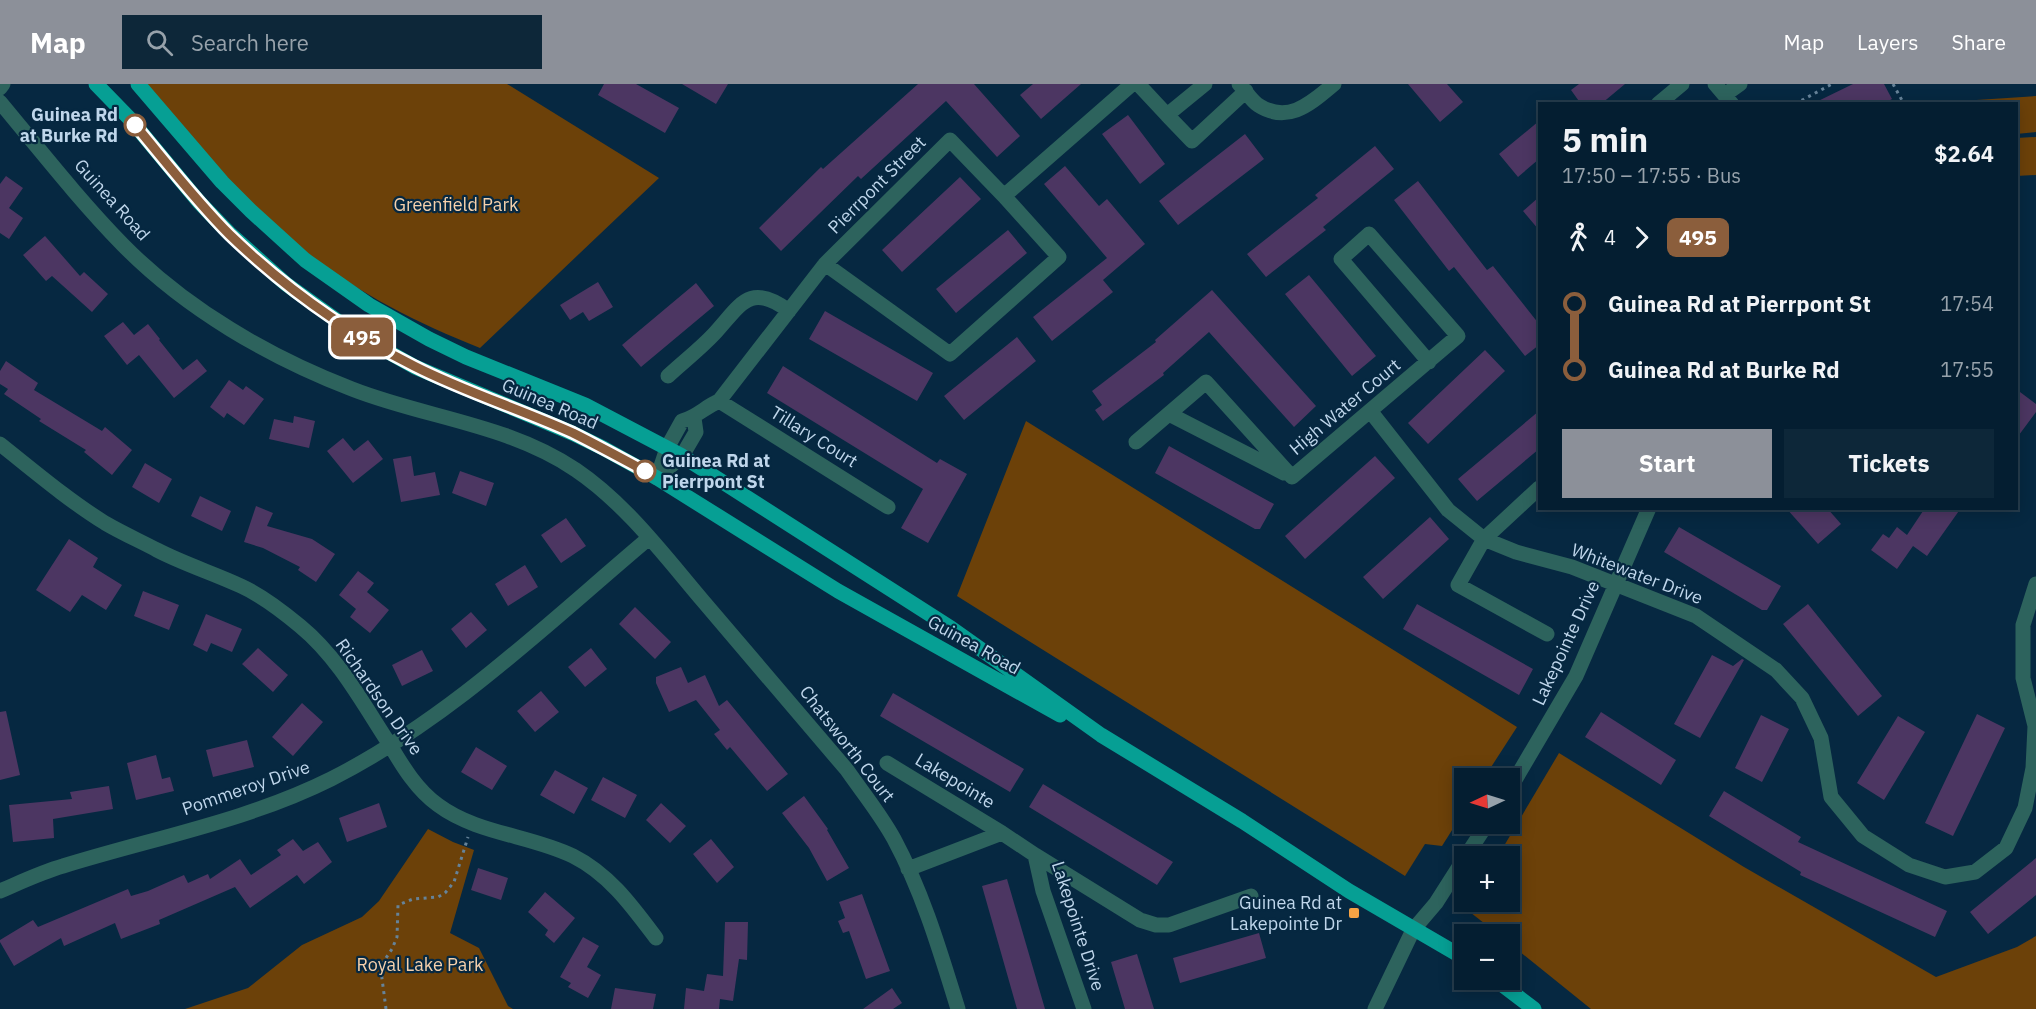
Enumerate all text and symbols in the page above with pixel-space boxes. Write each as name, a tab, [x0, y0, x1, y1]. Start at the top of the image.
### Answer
search box	[122, 15, 542, 69]
text: Map	[30, 24, 86, 61]
icon: search	[143, 26, 176, 59]
text: Search here	[191, 28, 309, 57]
text: Map	[1784, 28, 1824, 56]
text: Layers	[1857, 28, 1919, 56]
text: Share	[1952, 28, 2006, 56]
place label: Guinea Rd at Burke Rd	[20, 103, 118, 147]
marker: Guinea Rd at Burke Rd	[124, 114, 146, 136]
text: 5 min	[1562, 118, 1648, 161]
street label: Pierrpont Street	[823, 131, 930, 238]
text: $2.64	[1934, 139, 1994, 168]
street label: Guinea Road	[70, 154, 155, 245]
text: 17:50 – 17:55 · Bus	[1562, 162, 1741, 189]
park label: Greenfield Park	[393, 193, 519, 216]
icon: walk	[1562, 221, 1595, 254]
icon: forward	[1625, 221, 1658, 254]
text: 495	[1679, 223, 1717, 251]
text: 4	[1604, 224, 1616, 251]
text: Guinea Rd at Pierrpont St	[1608, 289, 1871, 318]
text: 17:54	[1940, 290, 1994, 317]
line badge: 495	[328, 318, 397, 356]
text: 495	[343, 323, 381, 351]
street label: High Water Court	[1284, 353, 1405, 460]
text: Guinea Rd at Burke Rd	[1608, 355, 1840, 384]
text: 17:55	[1940, 356, 1994, 383]
street label: Guinea Road	[498, 373, 602, 434]
street label: Tillary Court	[766, 401, 862, 472]
button: Start	[1562, 429, 1772, 498]
button: Tickets	[1784, 429, 1994, 498]
place label: Guinea Rd at Pierrpont St	[662, 449, 770, 493]
marker: Guinea Rd at Pierrpont St	[634, 460, 656, 482]
street label: Whitewater Drive	[1568, 538, 1706, 609]
street label: Lakepointe Drive	[1527, 577, 1605, 709]
street label: Guinea Road	[924, 610, 1025, 679]
street label: Richardson Drive	[331, 634, 428, 759]
street label: Chatsworth Court	[795, 681, 900, 807]
street label: Lakepointe	[911, 748, 999, 813]
street label: Pommeroy Drive	[179, 755, 313, 820]
north arrow	[1454, 768, 1520, 834]
map controls	[1454, 768, 1520, 990]
button: +	[1454, 846, 1520, 912]
street label: Lakepointe Drive	[1047, 858, 1110, 994]
place label: Guinea Rd at Lakepointe Dr	[1230, 891, 1342, 935]
marker: Guinea Rd at Lakepointe Dr	[1347, 906, 1361, 920]
button: −	[1454, 924, 1520, 990]
park label: Royal Lake Park	[356, 953, 484, 976]

